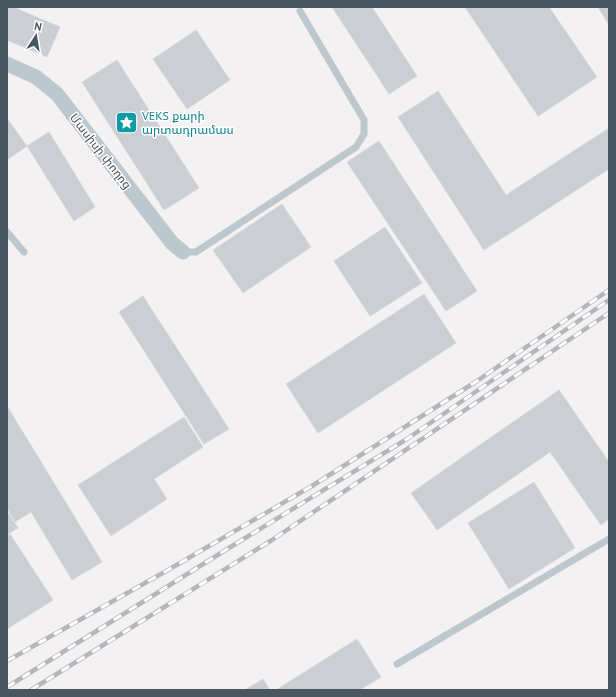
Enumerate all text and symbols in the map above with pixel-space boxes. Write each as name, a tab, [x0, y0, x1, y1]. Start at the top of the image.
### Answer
north arrow	[16, 16, 56, 56]
text: N	[33, 19, 43, 34]
place label: VEKS քարի արտադրամաս	[141, 108, 234, 137]
place icon: VEKS քարի արտադրամաս	[113, 109, 139, 135]
street label: Մասիսի փողոց	[67, 110, 135, 192]

